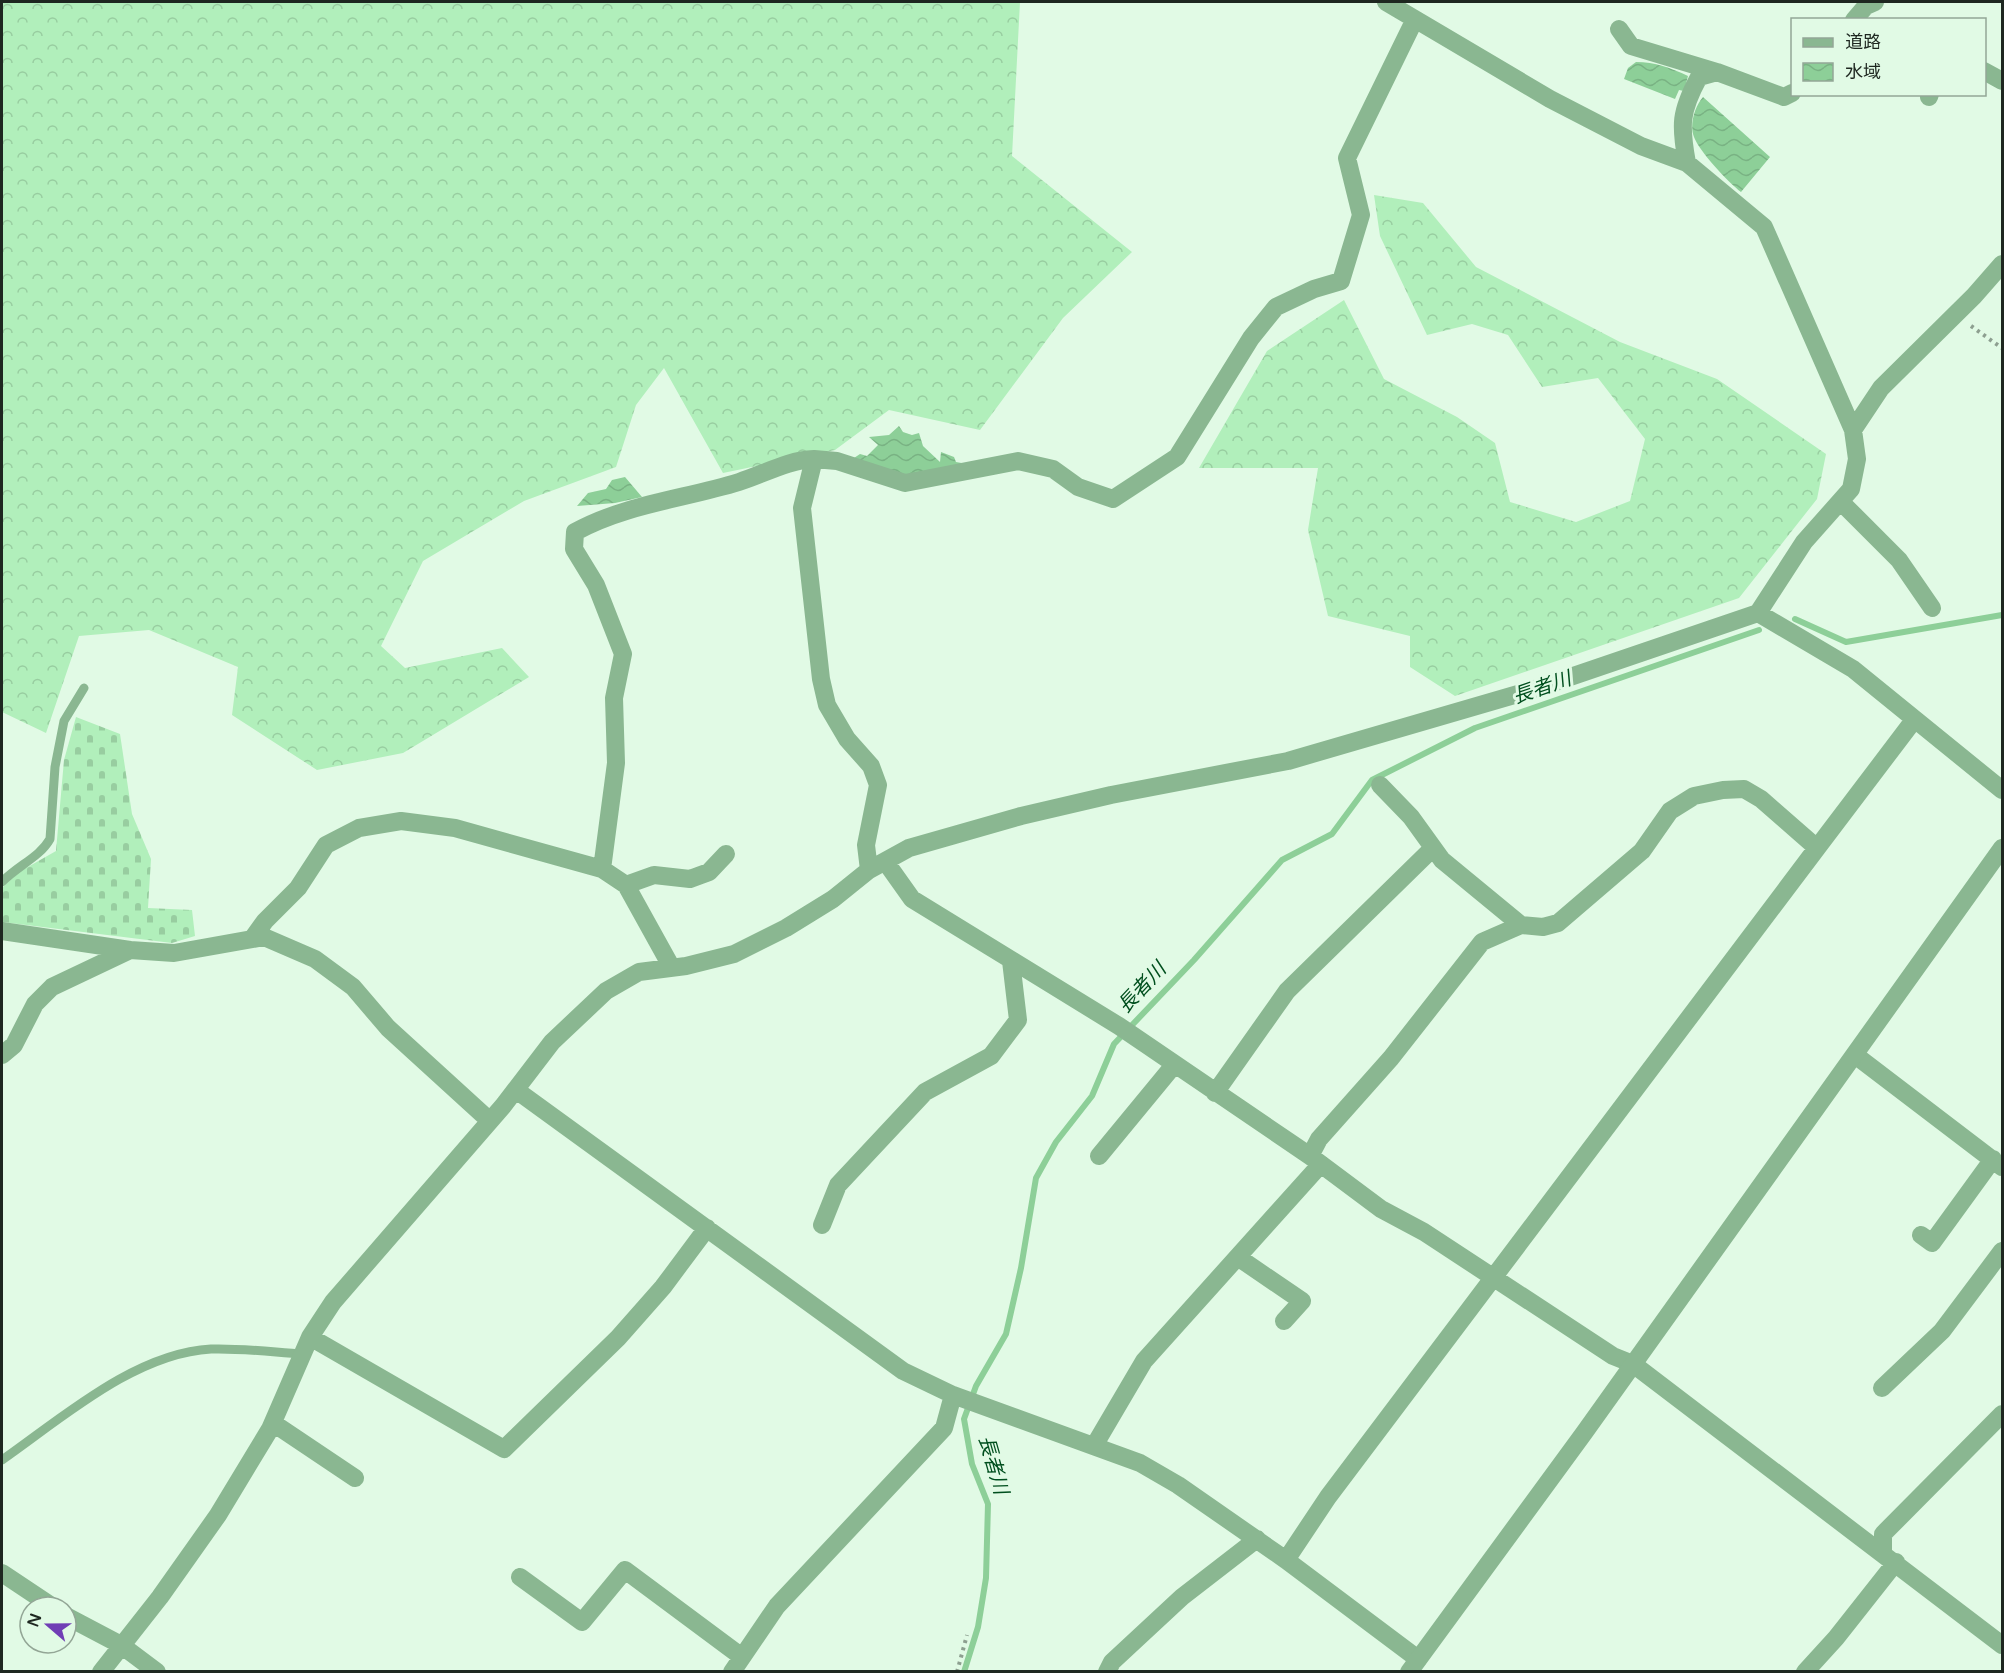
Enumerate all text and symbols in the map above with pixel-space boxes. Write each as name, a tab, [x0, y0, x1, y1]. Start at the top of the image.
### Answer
legend	[1791, 18, 1986, 96]
text: 道路	[1845, 31, 1881, 53]
text: 水域	[1845, 61, 1881, 83]
water label: 長者川	[1510, 666, 1576, 709]
water label: 長者川	[1113, 956, 1173, 1018]
water label: 長者川	[973, 1433, 1013, 1499]
north arrow	[18, 1595, 78, 1655]
text: N	[23, 1611, 46, 1630]

